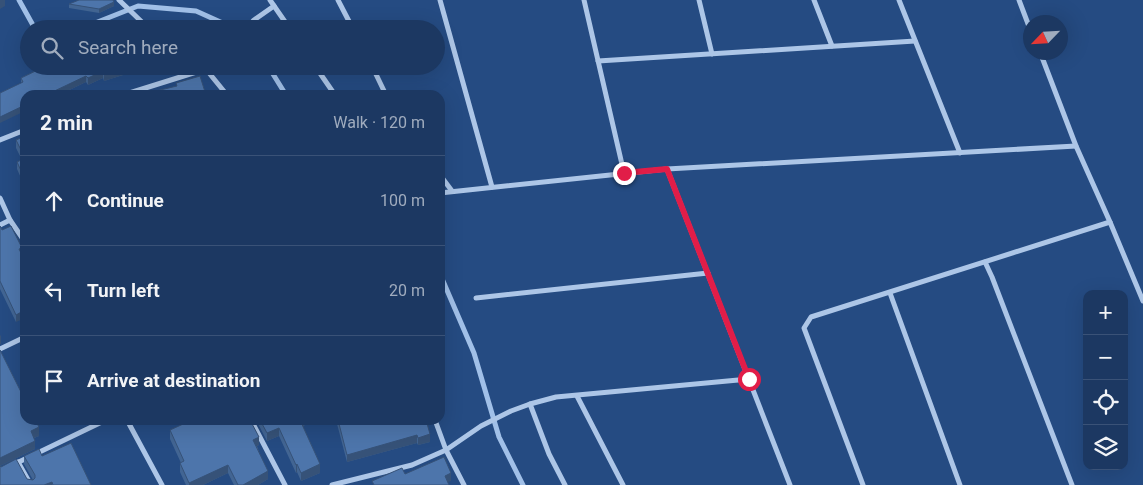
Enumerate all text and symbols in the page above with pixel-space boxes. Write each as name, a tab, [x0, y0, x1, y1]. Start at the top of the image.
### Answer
north arrow	[1023, 15, 1068, 60]
search box	[20, 20, 445, 75]
icon: search	[38, 34, 66, 62]
text: Search here	[78, 36, 178, 59]
text: 2 min	[40, 111, 93, 135]
text: Walk · 120 m	[333, 113, 425, 132]
route end	[613, 162, 636, 185]
icon: ahead	[40, 187, 68, 215]
text: Continue	[87, 189, 164, 212]
text: 100 m	[380, 191, 425, 210]
icon: left	[40, 277, 68, 305]
text: Turn left	[87, 279, 160, 302]
text: 20 m	[389, 281, 425, 300]
map controls	[1083, 290, 1128, 470]
button: +	[1083, 290, 1128, 335]
button: −	[1083, 335, 1128, 380]
icon: arrive	[40, 367, 68, 395]
route start	[738, 368, 761, 391]
text: Arrive at destination	[87, 369, 260, 392]
button: locate	[1083, 380, 1128, 425]
button: layers	[1083, 425, 1128, 470]

